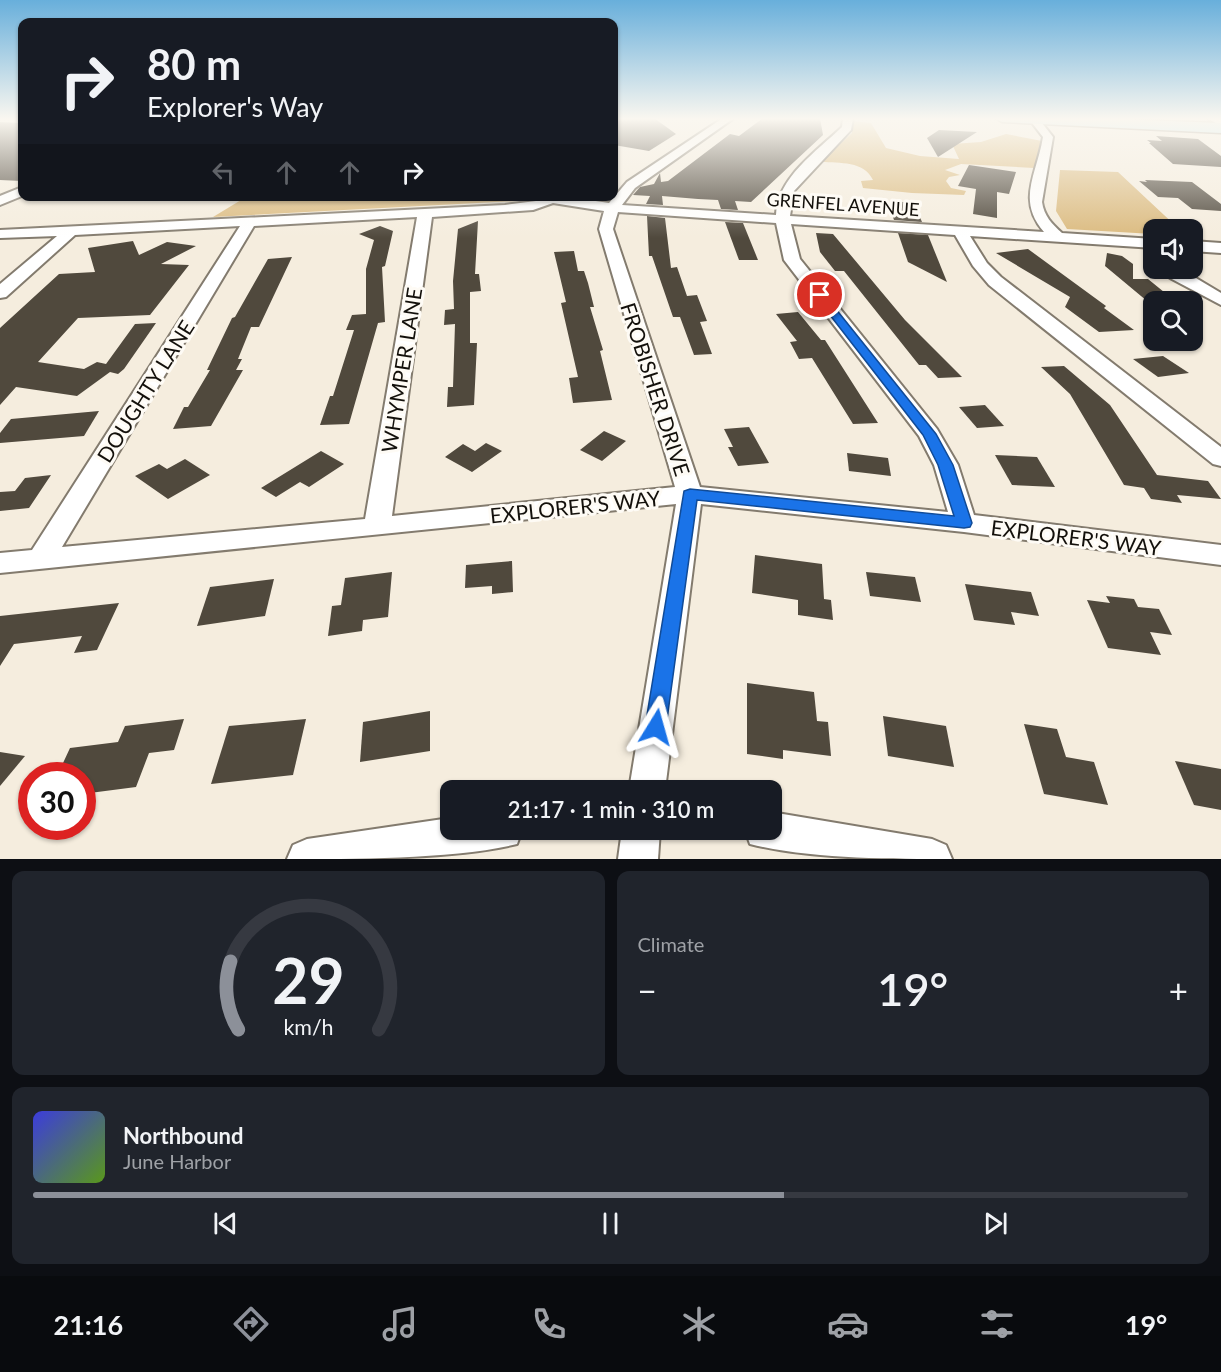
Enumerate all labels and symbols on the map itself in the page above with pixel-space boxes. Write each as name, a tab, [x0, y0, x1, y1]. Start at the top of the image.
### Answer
street label: GRENFEL AVENUE	[766, 188, 920, 220]
pin	[794, 269, 845, 320]
street label: WHYMPER LANE	[376, 286, 426, 454]
street label: FROBISHER DRIVE	[616, 299, 696, 479]
street label: DOUGHTY LANE	[91, 315, 199, 467]
street label: EXPLORER'S WAY	[489, 485, 662, 527]
street label: EXPLORER'S WAY	[990, 514, 1163, 560]
position arrow	[624, 695, 688, 759]
speed limit sign: 30	[18, 762, 96, 840]

